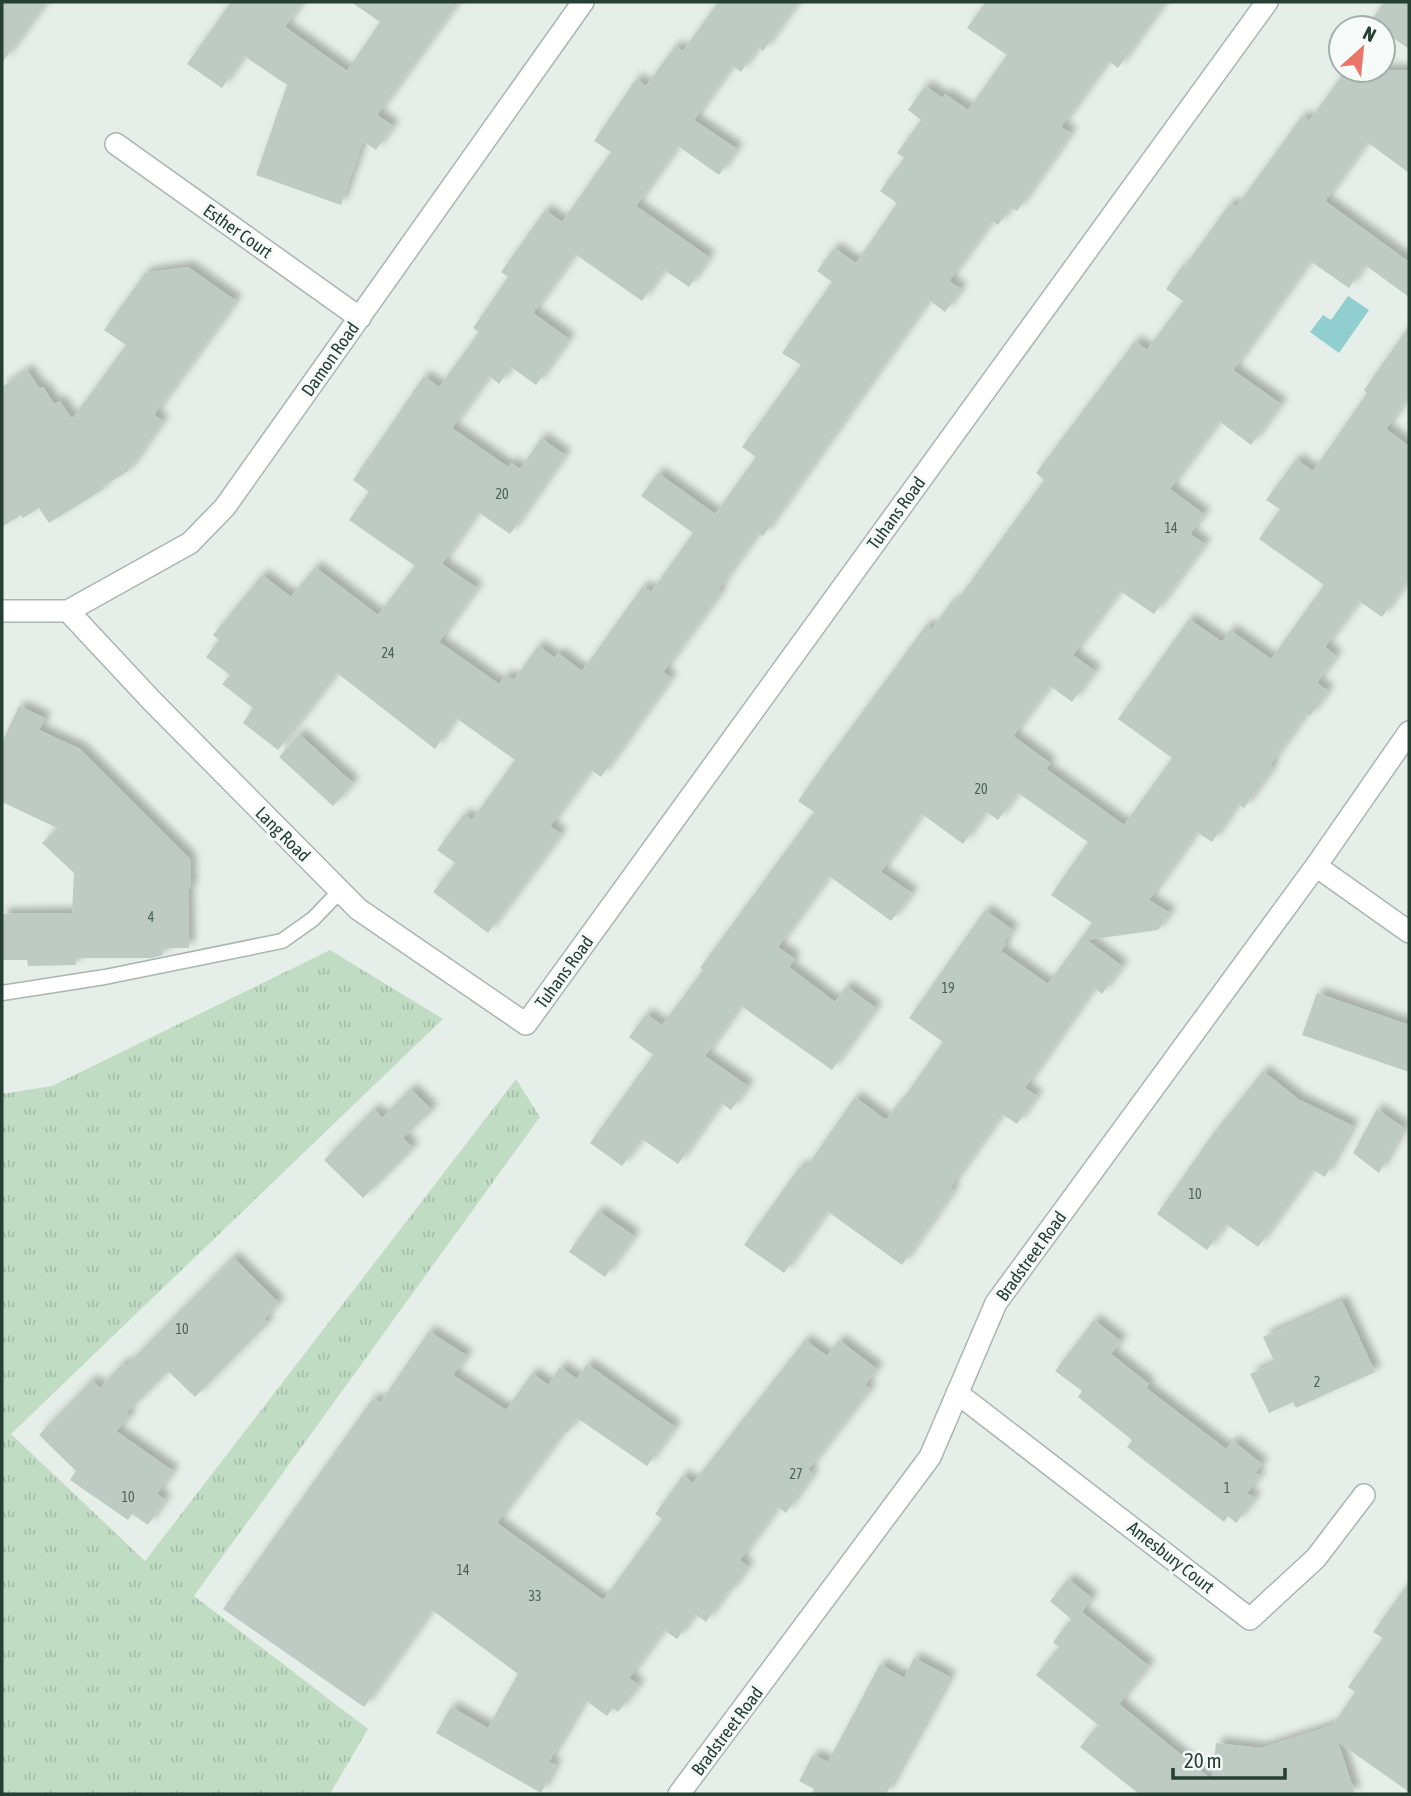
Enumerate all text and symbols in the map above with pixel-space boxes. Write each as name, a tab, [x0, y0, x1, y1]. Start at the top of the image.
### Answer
north arrow	[1327, 14, 1397, 84]
text: N	[1360, 22, 1380, 46]
street label: Esther Court	[199, 200, 277, 262]
street label: Damon Road	[297, 318, 363, 400]
street label: Tuhans Road	[863, 473, 929, 553]
house number: 20	[495, 486, 509, 502]
house number: 14	[1164, 520, 1178, 536]
house number: 24	[381, 645, 395, 661]
house number: 20	[974, 781, 988, 797]
street label: Lang Road	[251, 802, 315, 866]
house number: 4	[148, 909, 155, 925]
street label: Tuhans Road	[531, 932, 597, 1012]
house number: 19	[941, 980, 955, 996]
house number: 10	[1188, 1186, 1202, 1202]
street label: Bradstreet Road	[991, 1207, 1071, 1305]
house number: 10	[175, 1321, 189, 1337]
house number: 2	[1314, 1374, 1320, 1390]
house number: 27	[789, 1466, 803, 1482]
house number: 1	[1224, 1480, 1230, 1496]
house number: 10	[121, 1489, 135, 1505]
street label: Amesbury Court	[1123, 1517, 1219, 1597]
house number: 14	[456, 1562, 470, 1578]
house number: 33	[528, 1588, 542, 1604]
street label: Bradstreet Road	[687, 1683, 767, 1779]
scale bar	[1173, 1736, 1285, 1780]
text: 20 m	[1184, 1748, 1222, 1772]

